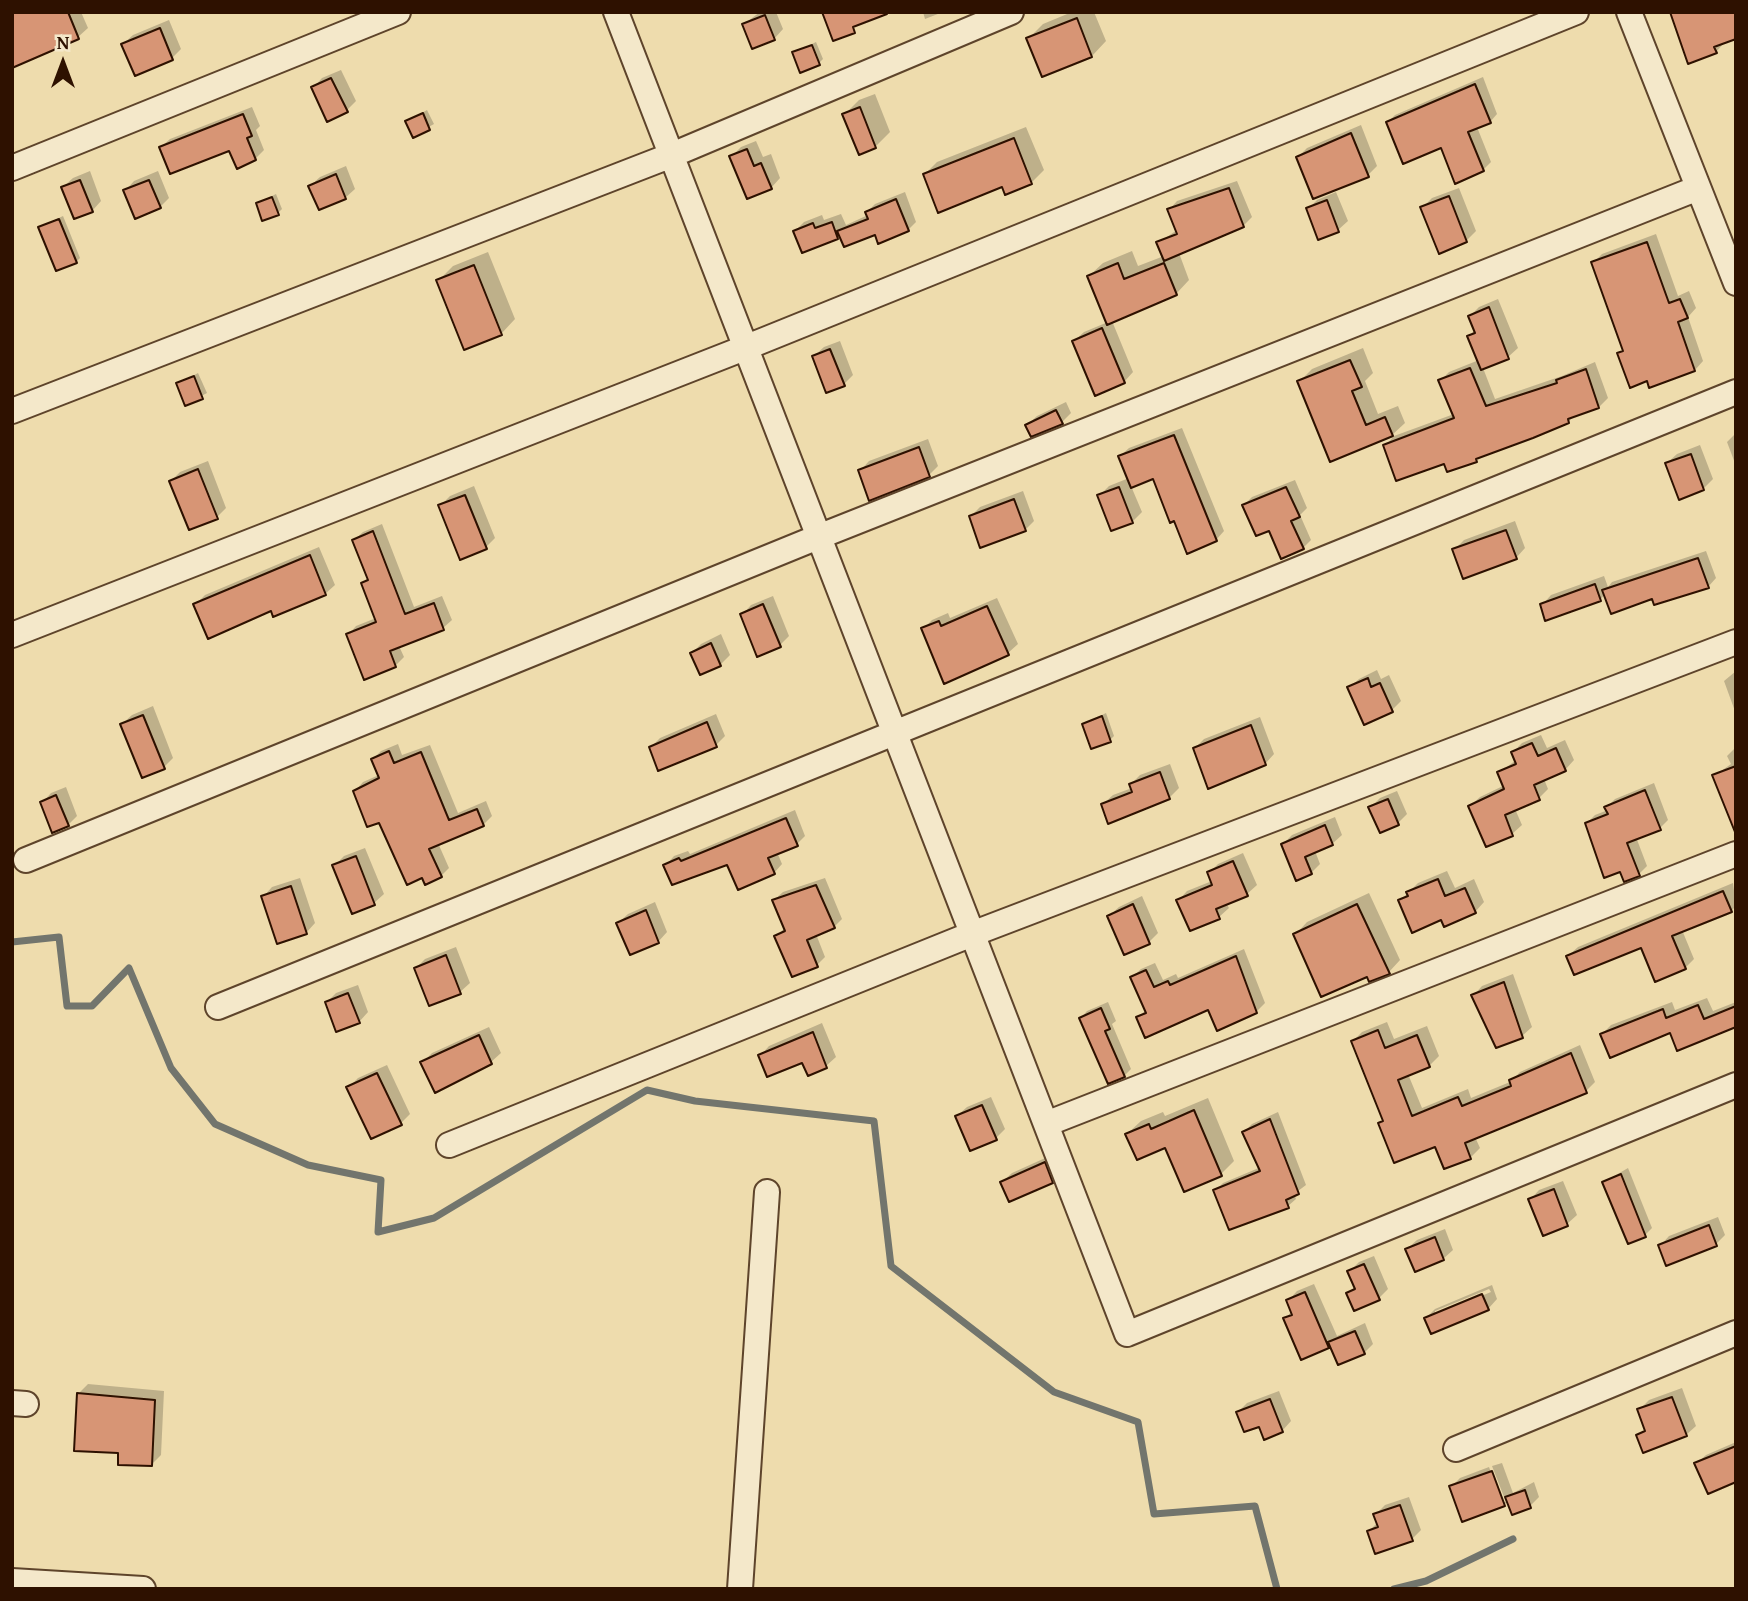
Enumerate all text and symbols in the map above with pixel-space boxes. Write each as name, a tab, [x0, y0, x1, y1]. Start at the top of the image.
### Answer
north arrow	[28, 28, 98, 98]
text: N	[57, 28, 69, 56]

